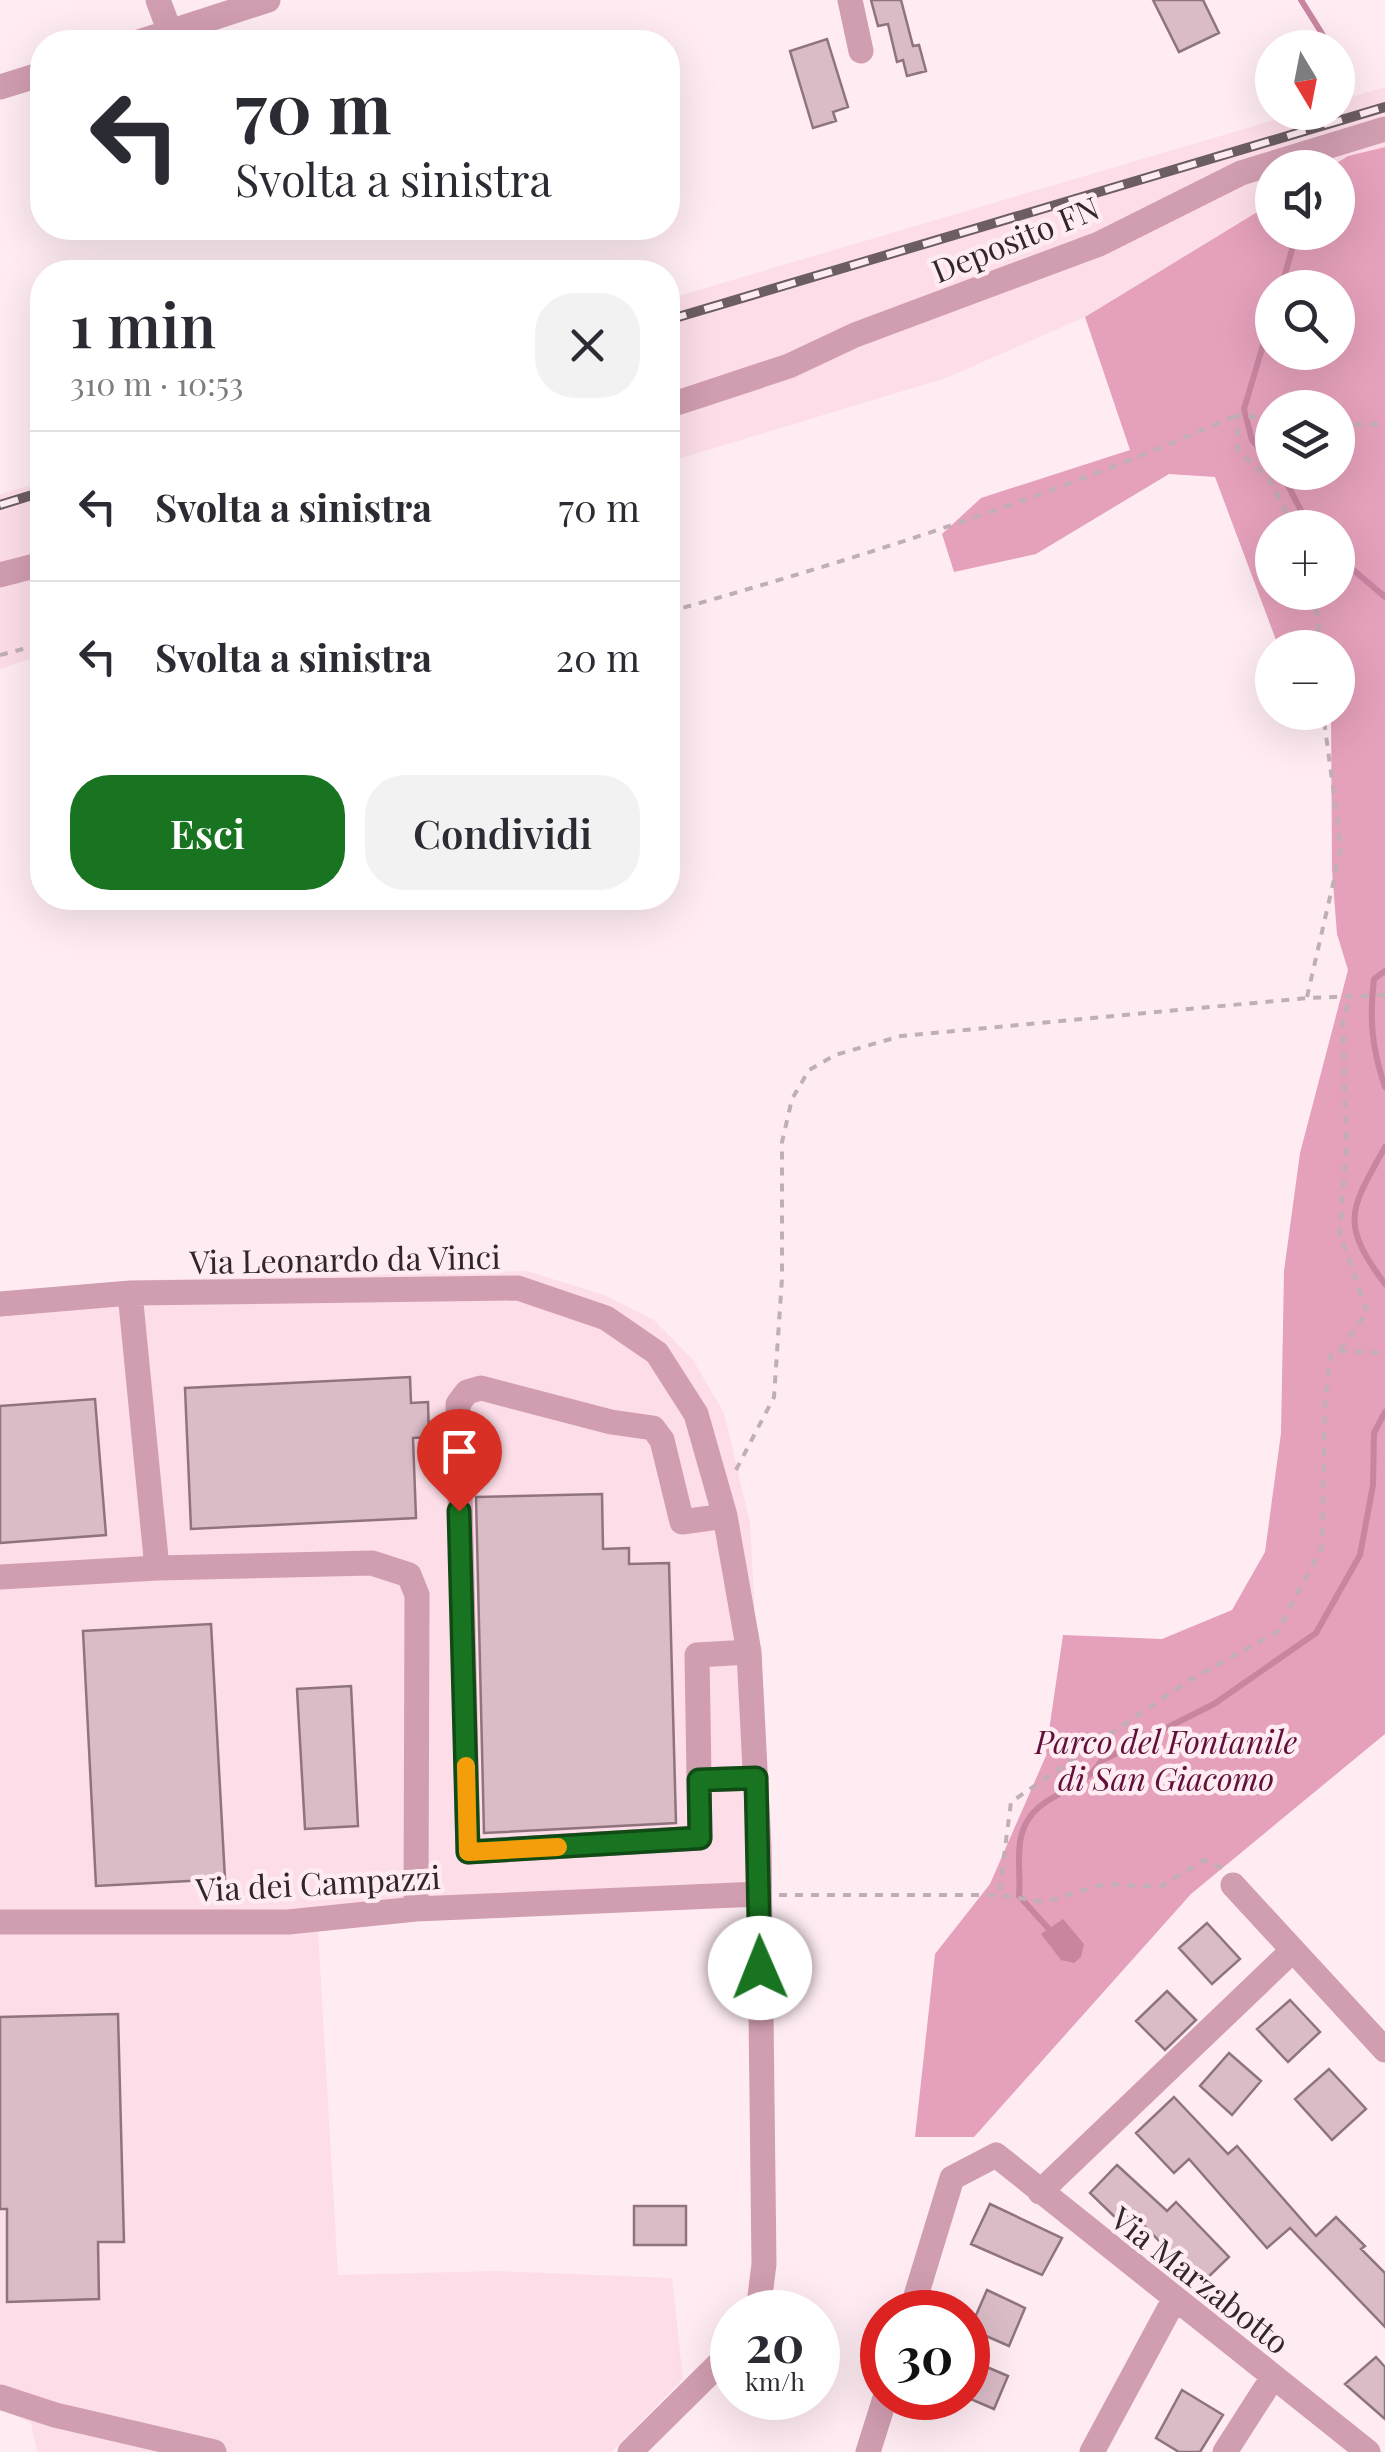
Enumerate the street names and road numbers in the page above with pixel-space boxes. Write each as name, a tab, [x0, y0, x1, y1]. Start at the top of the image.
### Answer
street label: Deposito FN	[925, 185, 1105, 291]
street label: Via Leonardo da Vinci	[188, 1234, 501, 1282]
street label: Via dei Campazzi	[194, 1854, 441, 1910]
street label: Via Marzabotto	[1102, 2195, 1299, 2362]

